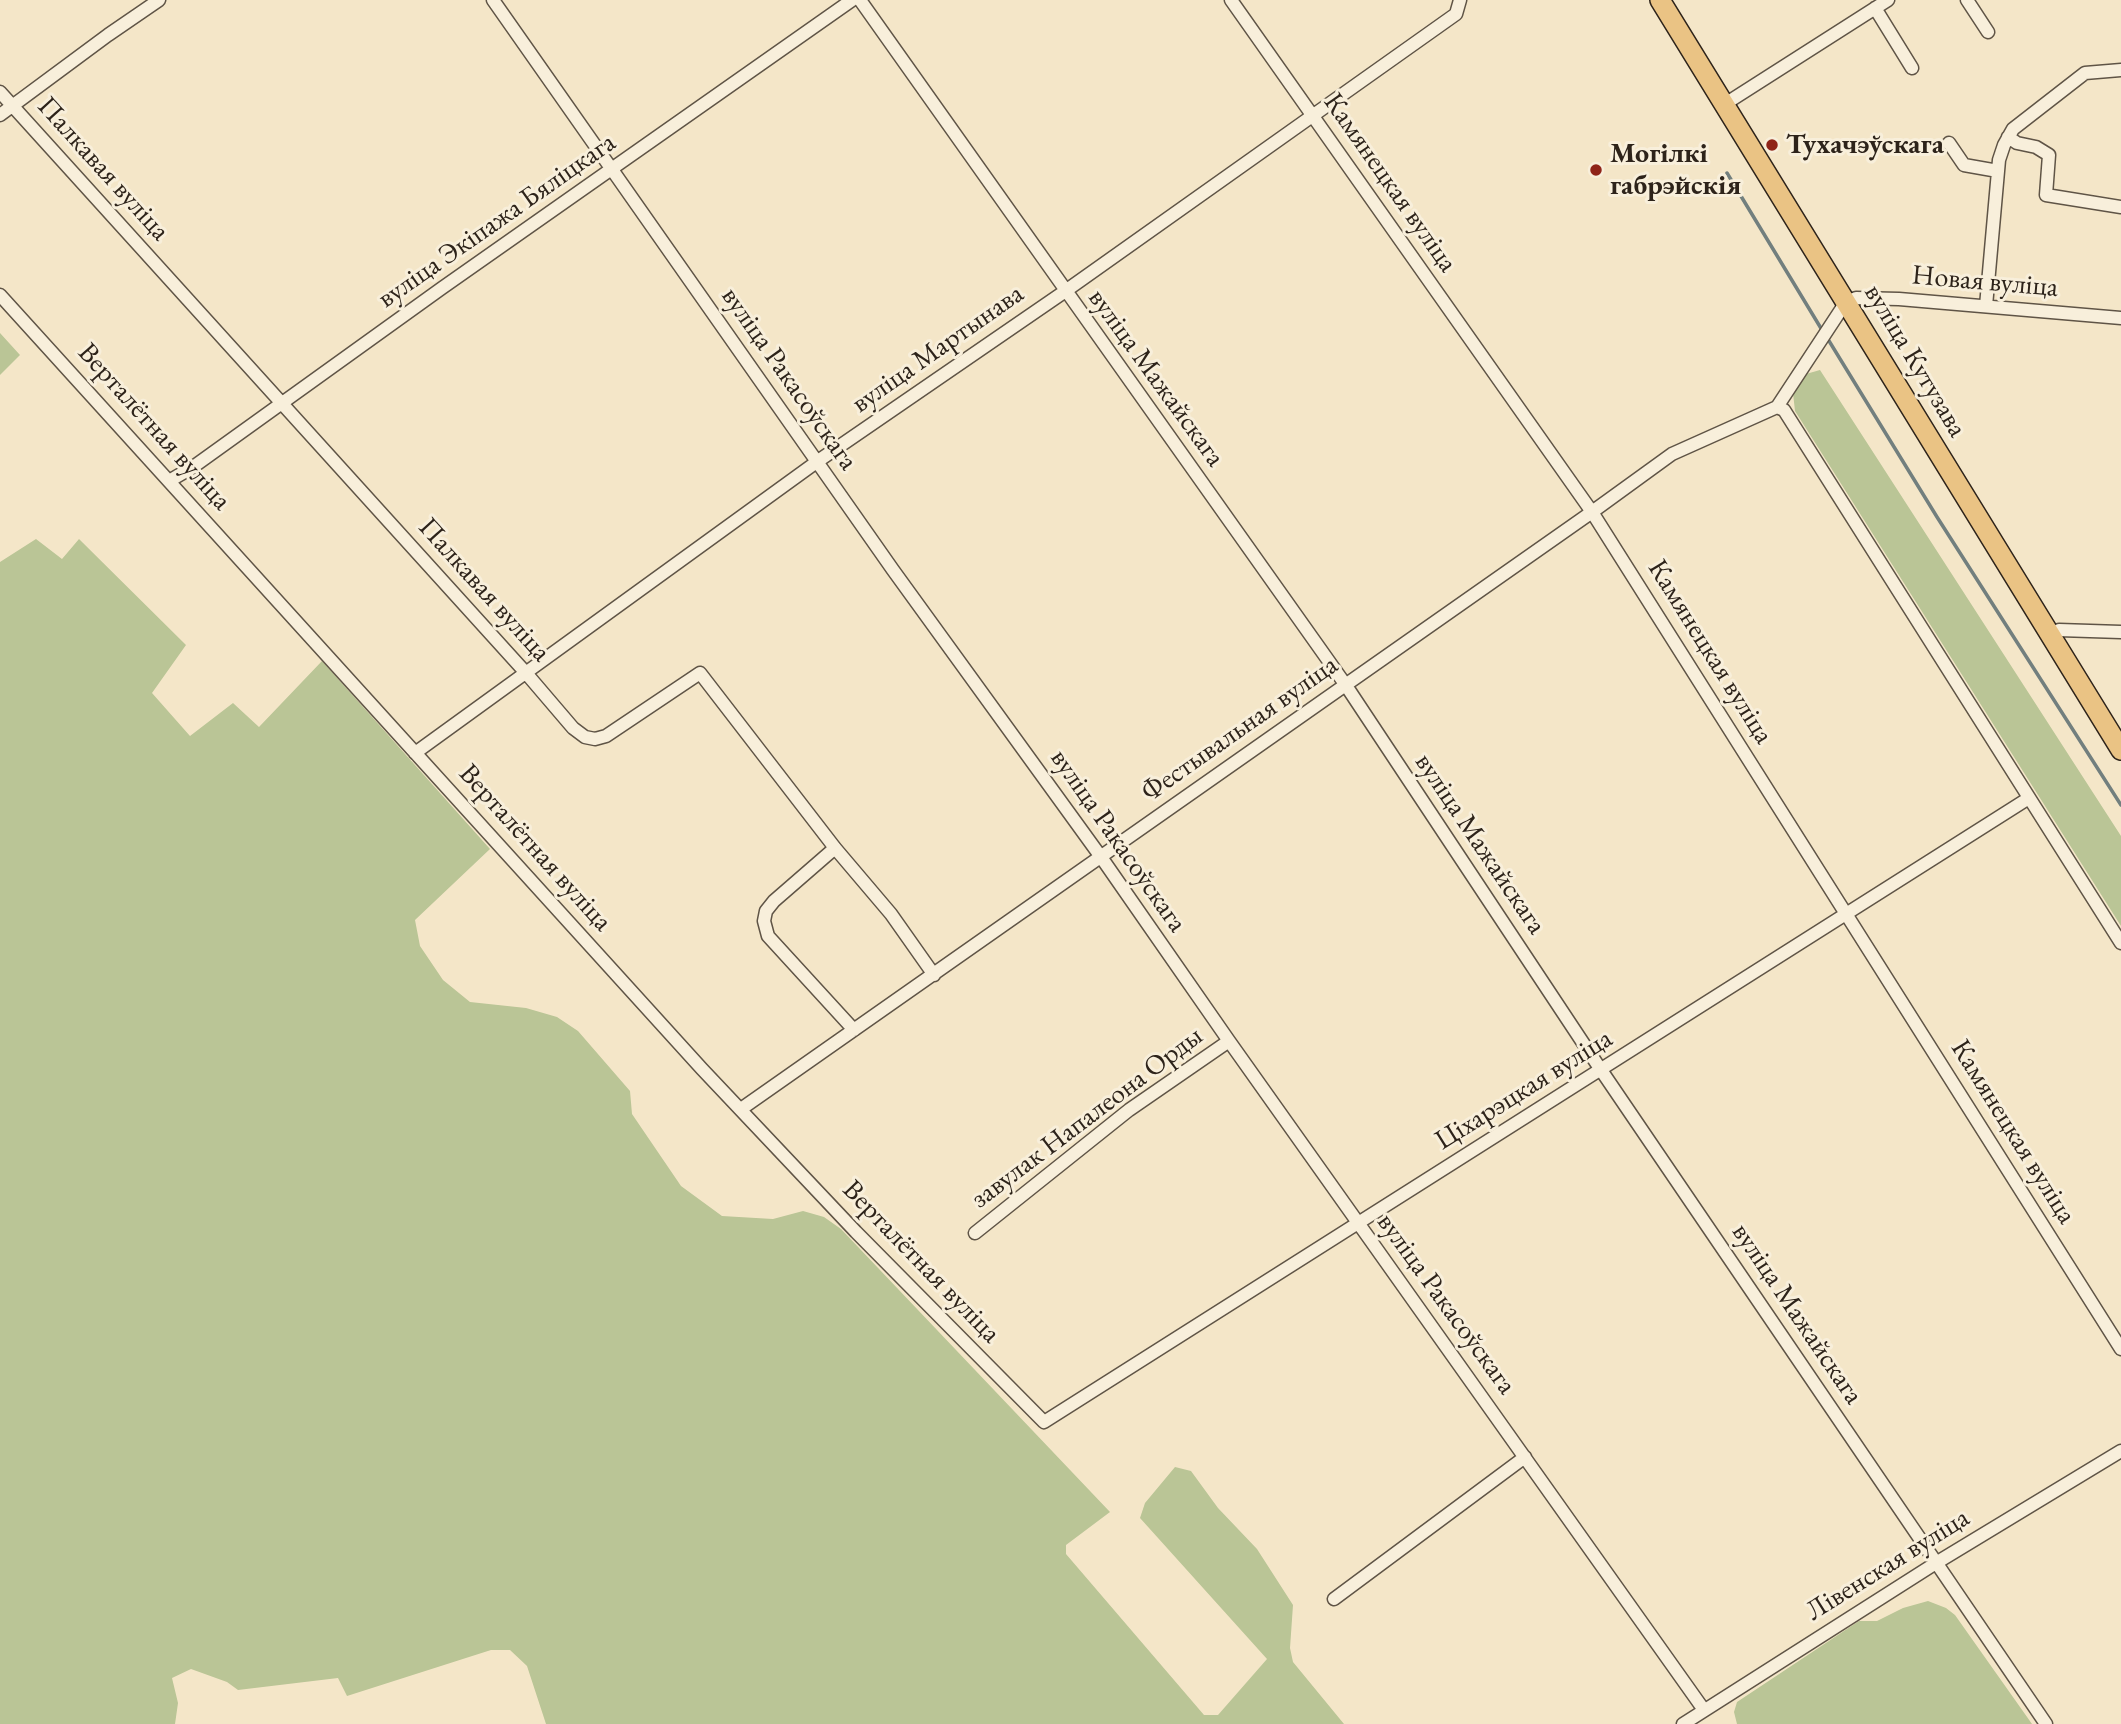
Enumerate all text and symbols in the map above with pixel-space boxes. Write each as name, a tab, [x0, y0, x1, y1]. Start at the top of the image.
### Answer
street label: Камянецкая вуліца	[1316, 87, 1464, 279]
street label: Палкавая вуліца	[30, 90, 176, 248]
street label: вуліца Экіпажа Бяліцкага	[372, 126, 622, 316]
place label: Тухачэўскага	[1786, 128, 1944, 162]
place label: Могілкі габрэйскія	[1610, 137, 1741, 203]
marker: Тухачэўскага	[1764, 137, 1780, 153]
marker: Могілкі габрэйскія	[1588, 162, 1604, 178]
street label: Новая вуліца	[1911, 259, 2059, 305]
street label: вуліца Мартынава	[846, 277, 1030, 421]
street label: вуліца Кутузава	[1856, 278, 1974, 444]
street label: вуліца Ракасоўскага	[713, 281, 865, 477]
street label: вуліца Мажайскага	[1080, 283, 1232, 473]
street label: Верталётная вуліца	[70, 337, 238, 517]
street label: Палкавая вуліца	[411, 511, 557, 669]
street label: Камянецкая вуліца	[1640, 554, 1780, 750]
street label: Фестывальная вуліца	[1135, 649, 1345, 809]
street label: вуліца Ракасоўскага	[1042, 743, 1194, 939]
street label: вуліца Мажайскага	[1407, 747, 1553, 941]
street label: Верталётная вуліца	[451, 758, 619, 938]
street label: завулак Напалеона Орды	[964, 1020, 1210, 1216]
street label: Ціхарэцкая вуліца	[1429, 1022, 1619, 1158]
street label: Камянецкая вуліца	[1943, 1034, 2083, 1230]
street label: Верталётная вуліца	[835, 1174, 1007, 1350]
street label: вуліца Ракасоўскага	[1369, 1207, 1523, 1401]
street label: вуліца Мажайскага	[1724, 1217, 1870, 1411]
street label: Лівенская вуліца	[1800, 1501, 1976, 1629]

